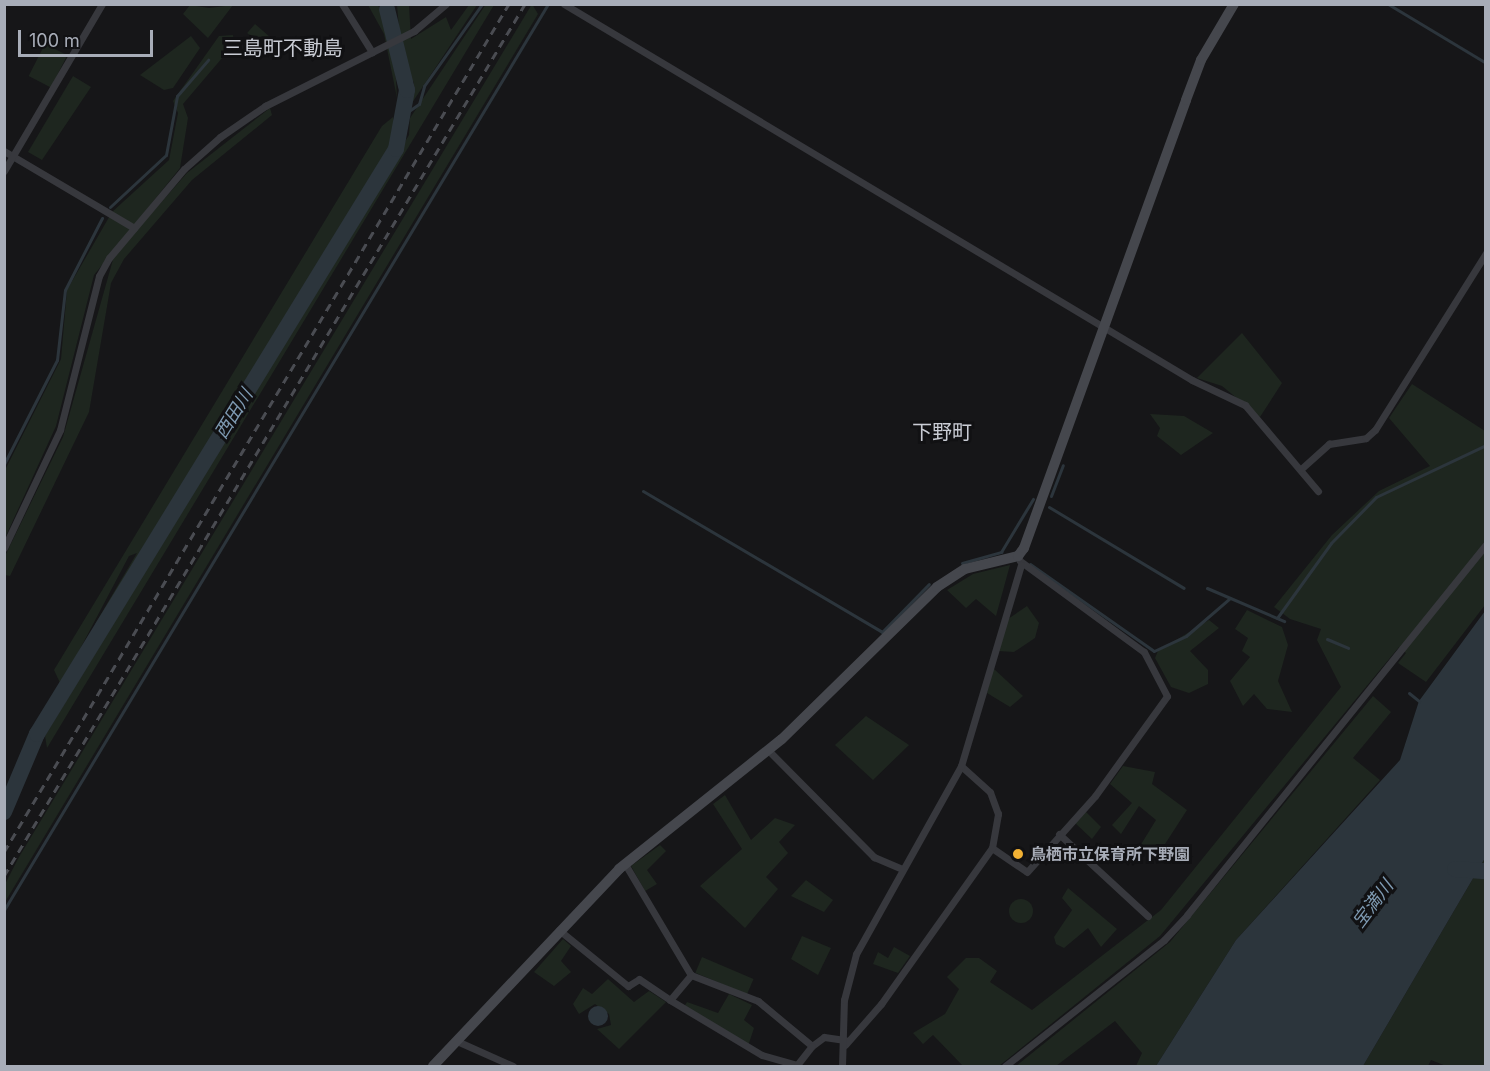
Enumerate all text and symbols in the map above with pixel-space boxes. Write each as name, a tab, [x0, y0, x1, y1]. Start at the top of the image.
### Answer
scale bar	[21, 18, 156, 56]
text: 100 m	[29, 30, 80, 51]
district label: 三島町不動島	[223, 36, 343, 60]
water label: 西田川	[211, 385, 257, 443]
district label: 下野町	[912, 420, 972, 444]
place label: 鳥栖市立保育所下野園	[1030, 844, 1190, 864]
marker: 鳥栖市立保育所下野園	[1011, 847, 1025, 861]
water label: 宝満川	[1348, 876, 1398, 932]

